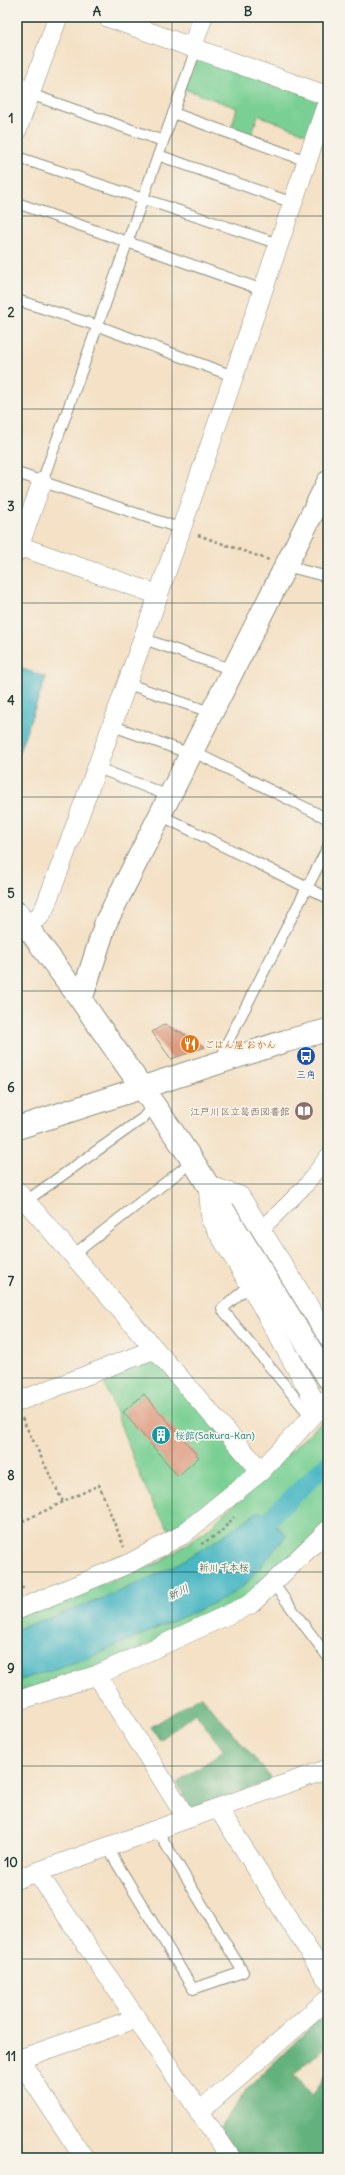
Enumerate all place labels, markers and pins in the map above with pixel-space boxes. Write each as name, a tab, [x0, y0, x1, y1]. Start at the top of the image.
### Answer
restaurant icon: ごはん屋 おかん	[179, 1033, 201, 1055]
place label: ごはん屋 おかん	[204, 1038, 276, 1051]
bus stop icon: 三角	[295, 1045, 317, 1067]
place label: 三角	[296, 1068, 316, 1081]
library icon: 江戸川区立葛西図書館	[293, 1100, 315, 1122]
place label: 江戸川区立葛西図書館	[190, 1105, 290, 1118]
building icon: 桜館(Sakura-Kan)	[150, 1424, 172, 1446]
place label: 桜館(Sakura-Kan)	[175, 1429, 255, 1442]

